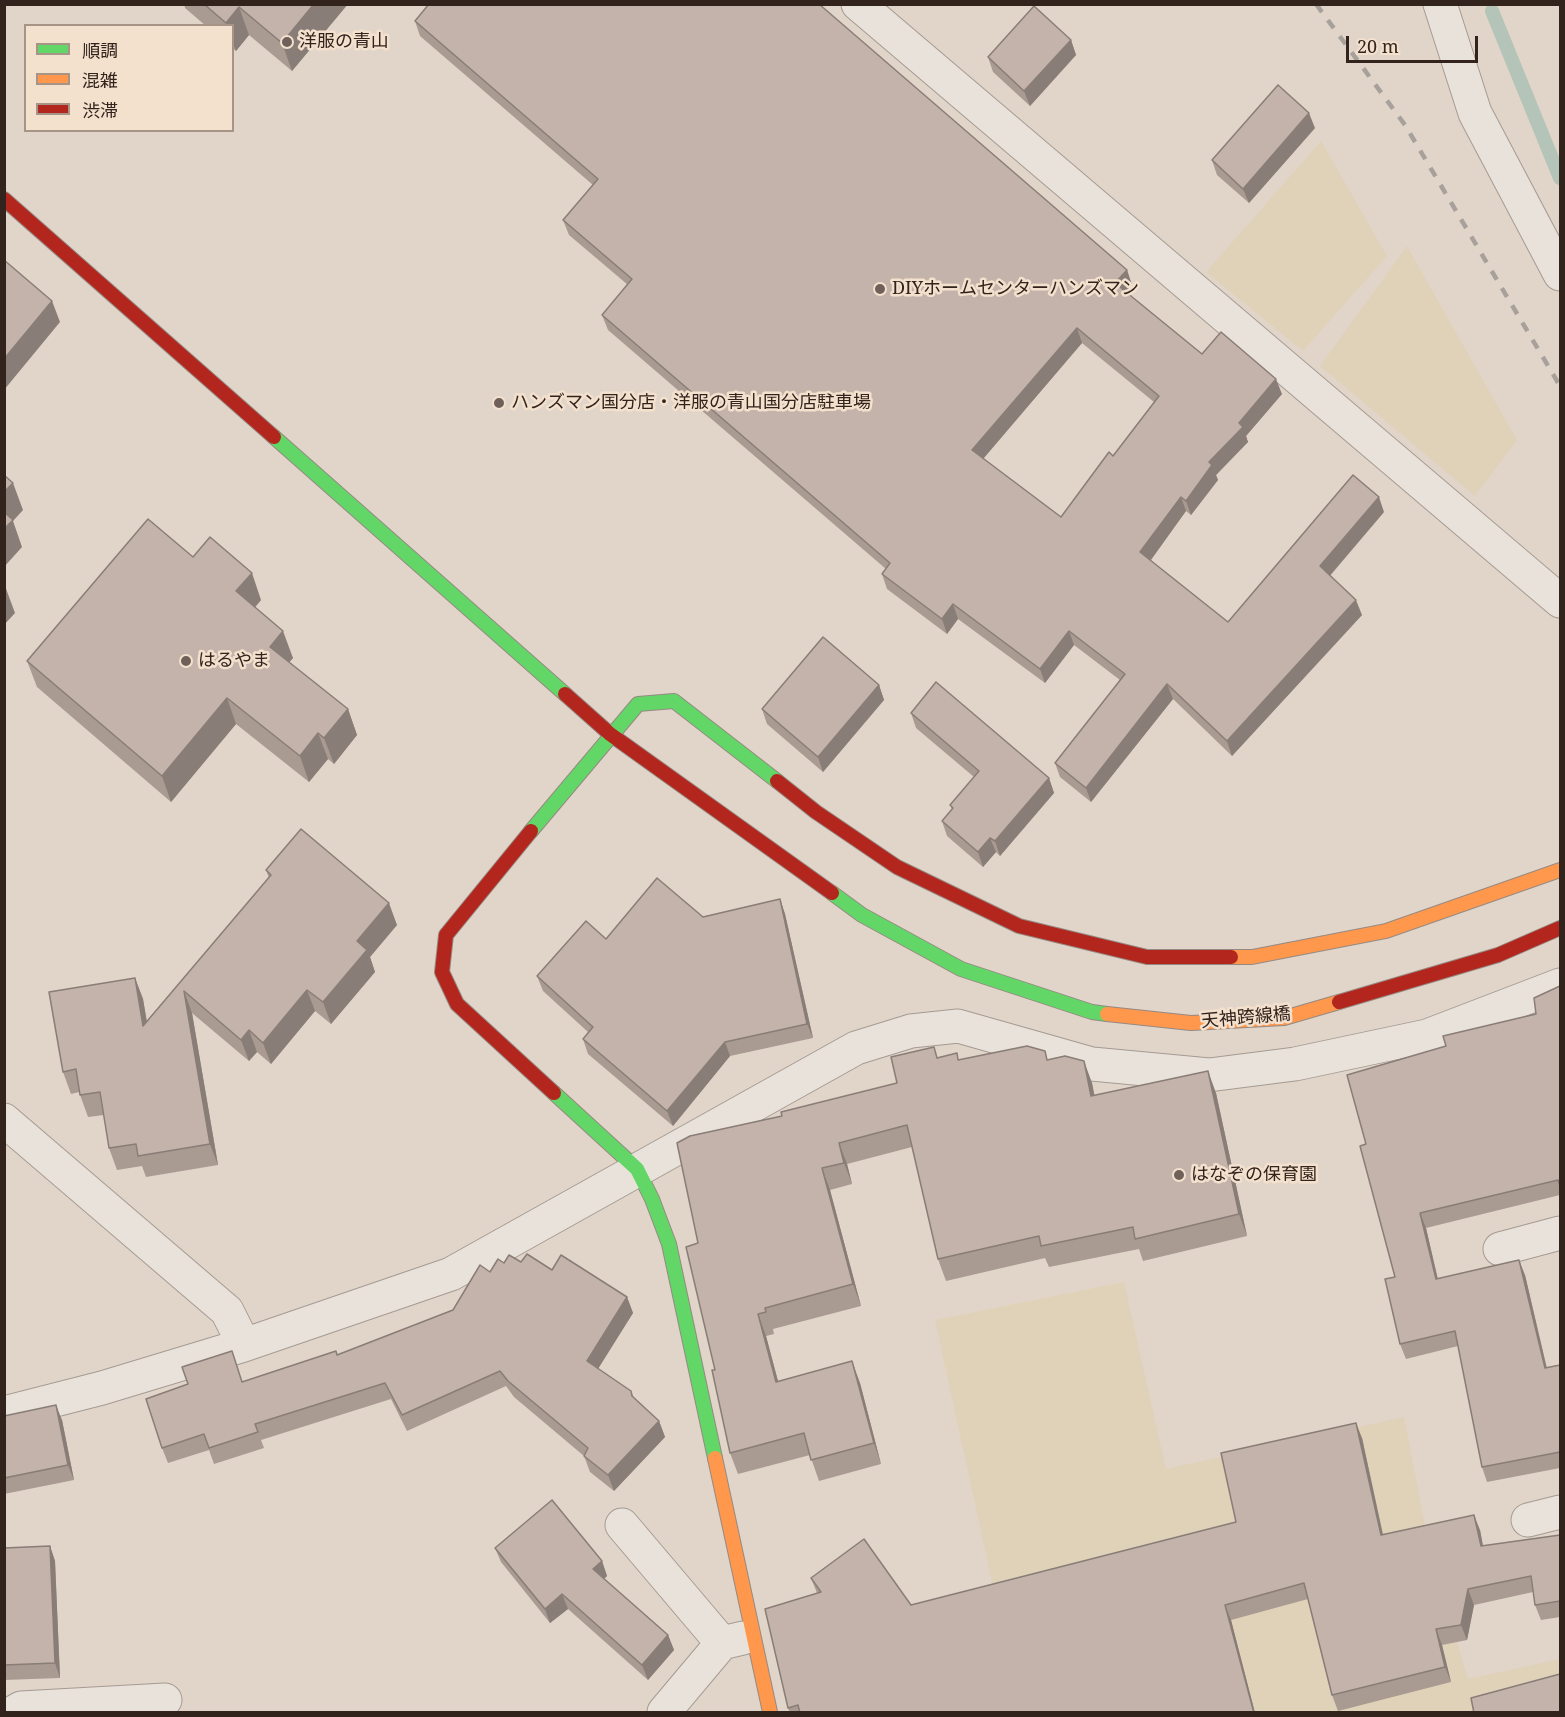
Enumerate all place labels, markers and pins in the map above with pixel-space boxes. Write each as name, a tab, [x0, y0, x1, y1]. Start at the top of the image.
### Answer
place label: 洋服の青山	[299, 31, 389, 53]
marker: 洋服の青山	[280, 35, 294, 49]
place label: DIYホームセンターハンズマン	[892, 278, 1139, 300]
marker: DIYホームセンターハンズマン	[873, 282, 887, 296]
place label: ハンズマン国分店・洋服の青山国分店駐車場	[511, 392, 871, 414]
marker: ハンズマン国分店・洋服の青山国分店駐車場	[492, 396, 506, 410]
place label: はるやま	[198, 650, 270, 672]
marker: はるやま	[179, 654, 193, 668]
place label: はなぞの保育園	[1191, 1164, 1317, 1186]
marker: はなぞの保育園	[1172, 1168, 1186, 1182]

